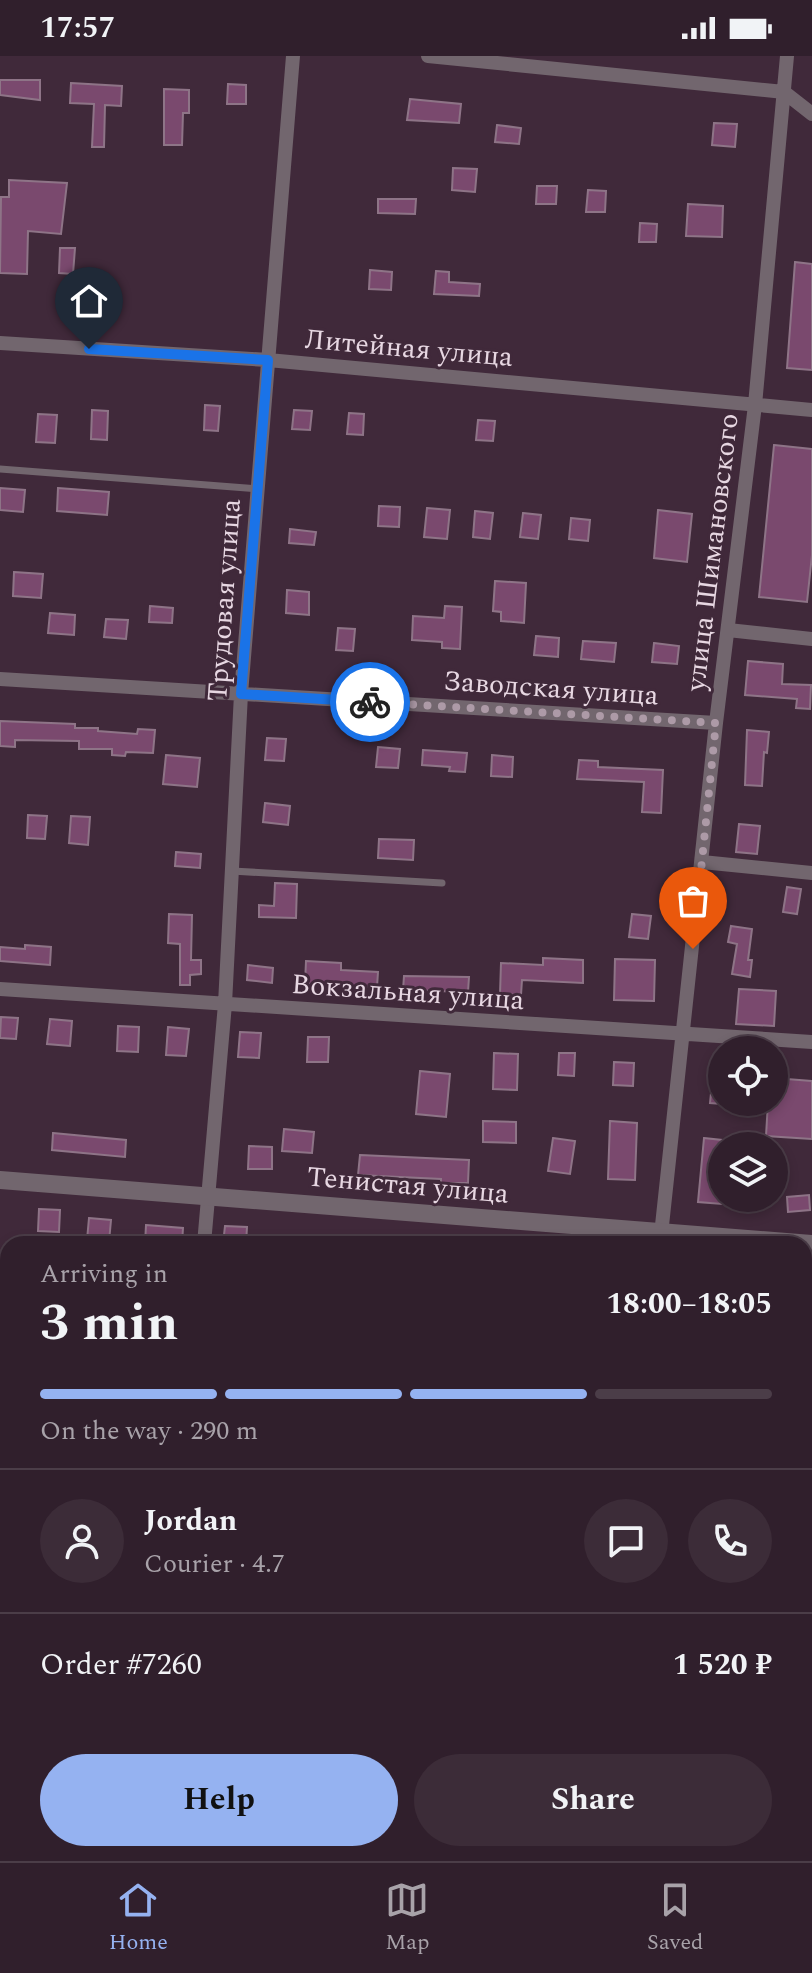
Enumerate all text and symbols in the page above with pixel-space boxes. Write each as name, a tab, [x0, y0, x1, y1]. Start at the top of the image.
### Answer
text: 17:57	[40, 5, 115, 51]
pin	[55, 267, 123, 349]
icon: home	[67, 279, 111, 323]
street label: Литейная улица	[303, 318, 515, 379]
street label: улица Шимановского	[674, 411, 751, 695]
street label: Трудовая улица	[196, 497, 253, 703]
street label: Заводская улица	[442, 660, 660, 717]
courier	[330, 662, 410, 742]
icon: bike	[348, 680, 392, 724]
pin	[659, 867, 727, 949]
icon: bag	[671, 879, 715, 923]
street label: Вокзальная улица	[290, 963, 526, 1022]
map controls	[708, 1036, 788, 1212]
button: locate	[708, 1036, 788, 1116]
button: layers	[708, 1132, 788, 1212]
street label: Тенистая улица	[305, 1155, 511, 1216]
text: Arriving in	[40, 1254, 168, 1294]
text: 18:00–18:05	[606, 1281, 772, 1327]
text: 3 min	[40, 1284, 178, 1363]
text: On the way · 290 m	[40, 1411, 258, 1451]
text: Jordan	[144, 1498, 237, 1544]
button: person	[40, 1499, 124, 1583]
button: chat	[584, 1499, 668, 1583]
button: phone	[688, 1499, 772, 1583]
text: Courier · 4.7	[144, 1544, 285, 1584]
text: Order #7260	[40, 1642, 202, 1688]
text: 1 520 ₽	[673, 1642, 772, 1688]
button: Help	[40, 1754, 398, 1846]
button: Share	[414, 1754, 772, 1846]
tab: Home	[109, 1878, 168, 1959]
tab: Map	[385, 1878, 430, 1959]
tab: Saved	[647, 1878, 703, 1959]

